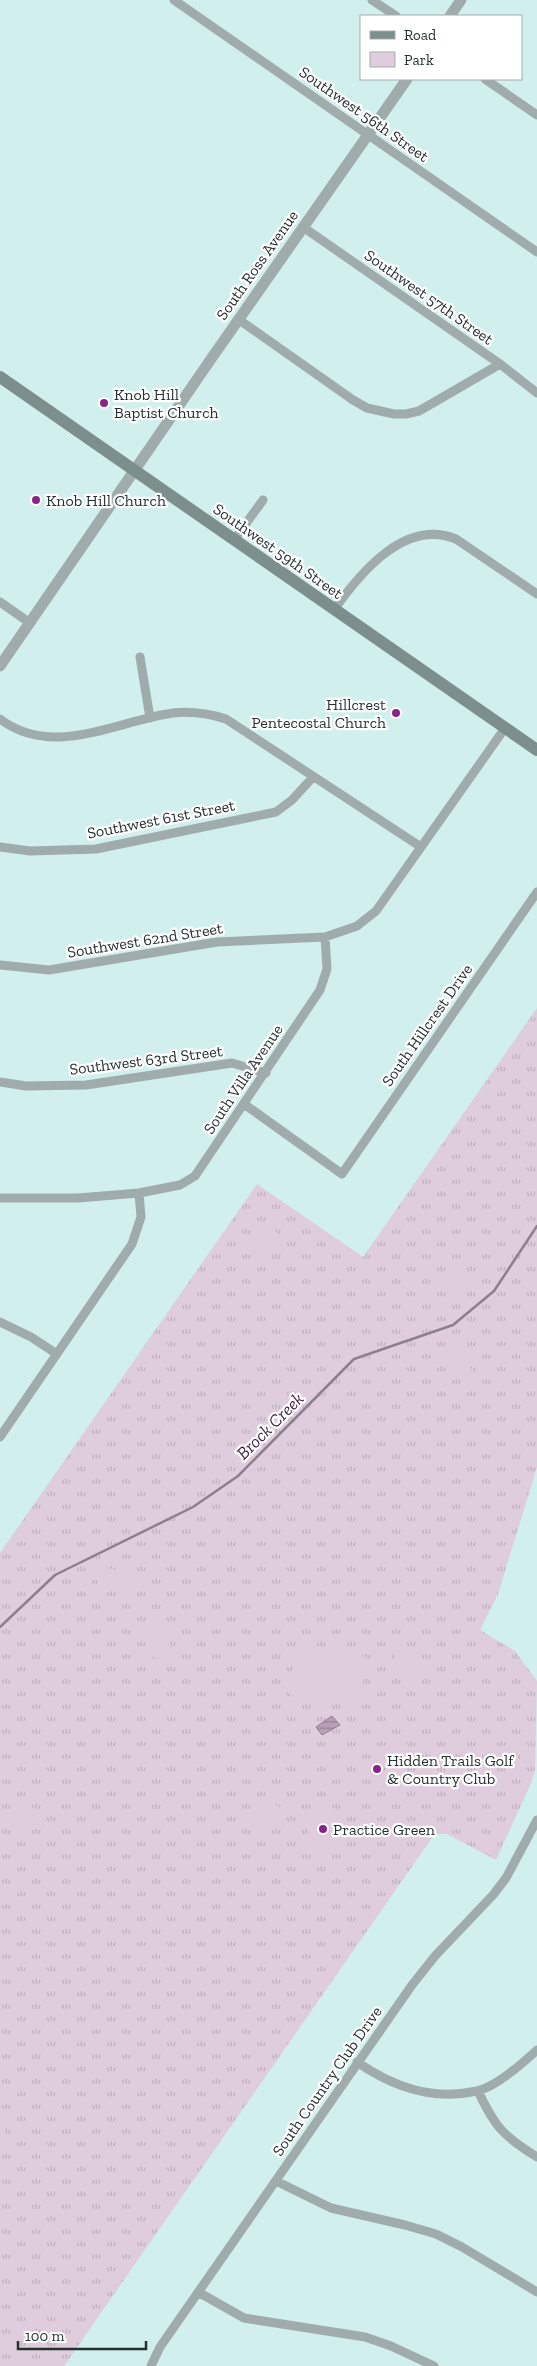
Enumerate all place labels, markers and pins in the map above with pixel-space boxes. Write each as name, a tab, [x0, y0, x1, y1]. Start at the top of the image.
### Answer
place label: Knob Hill Baptist Church	[114, 385, 219, 422]
marker: Knob Hill Baptist Church	[98, 397, 110, 409]
place label: Knob Hill Church	[46, 491, 166, 510]
marker: Knob Hill Church	[30, 494, 42, 506]
place label: Hillcrest Pentecostal Church	[252, 695, 386, 732]
marker: Hillcrest Pentecostal Church	[390, 707, 402, 719]
place label: Hidden Trails Golf & Country Club	[387, 1751, 515, 1788]
marker: Hidden Trails Golf & Country Club	[371, 1763, 383, 1775]
place label: Practice Green	[333, 1820, 436, 1839]
marker: Practice Green	[317, 1823, 329, 1835]

